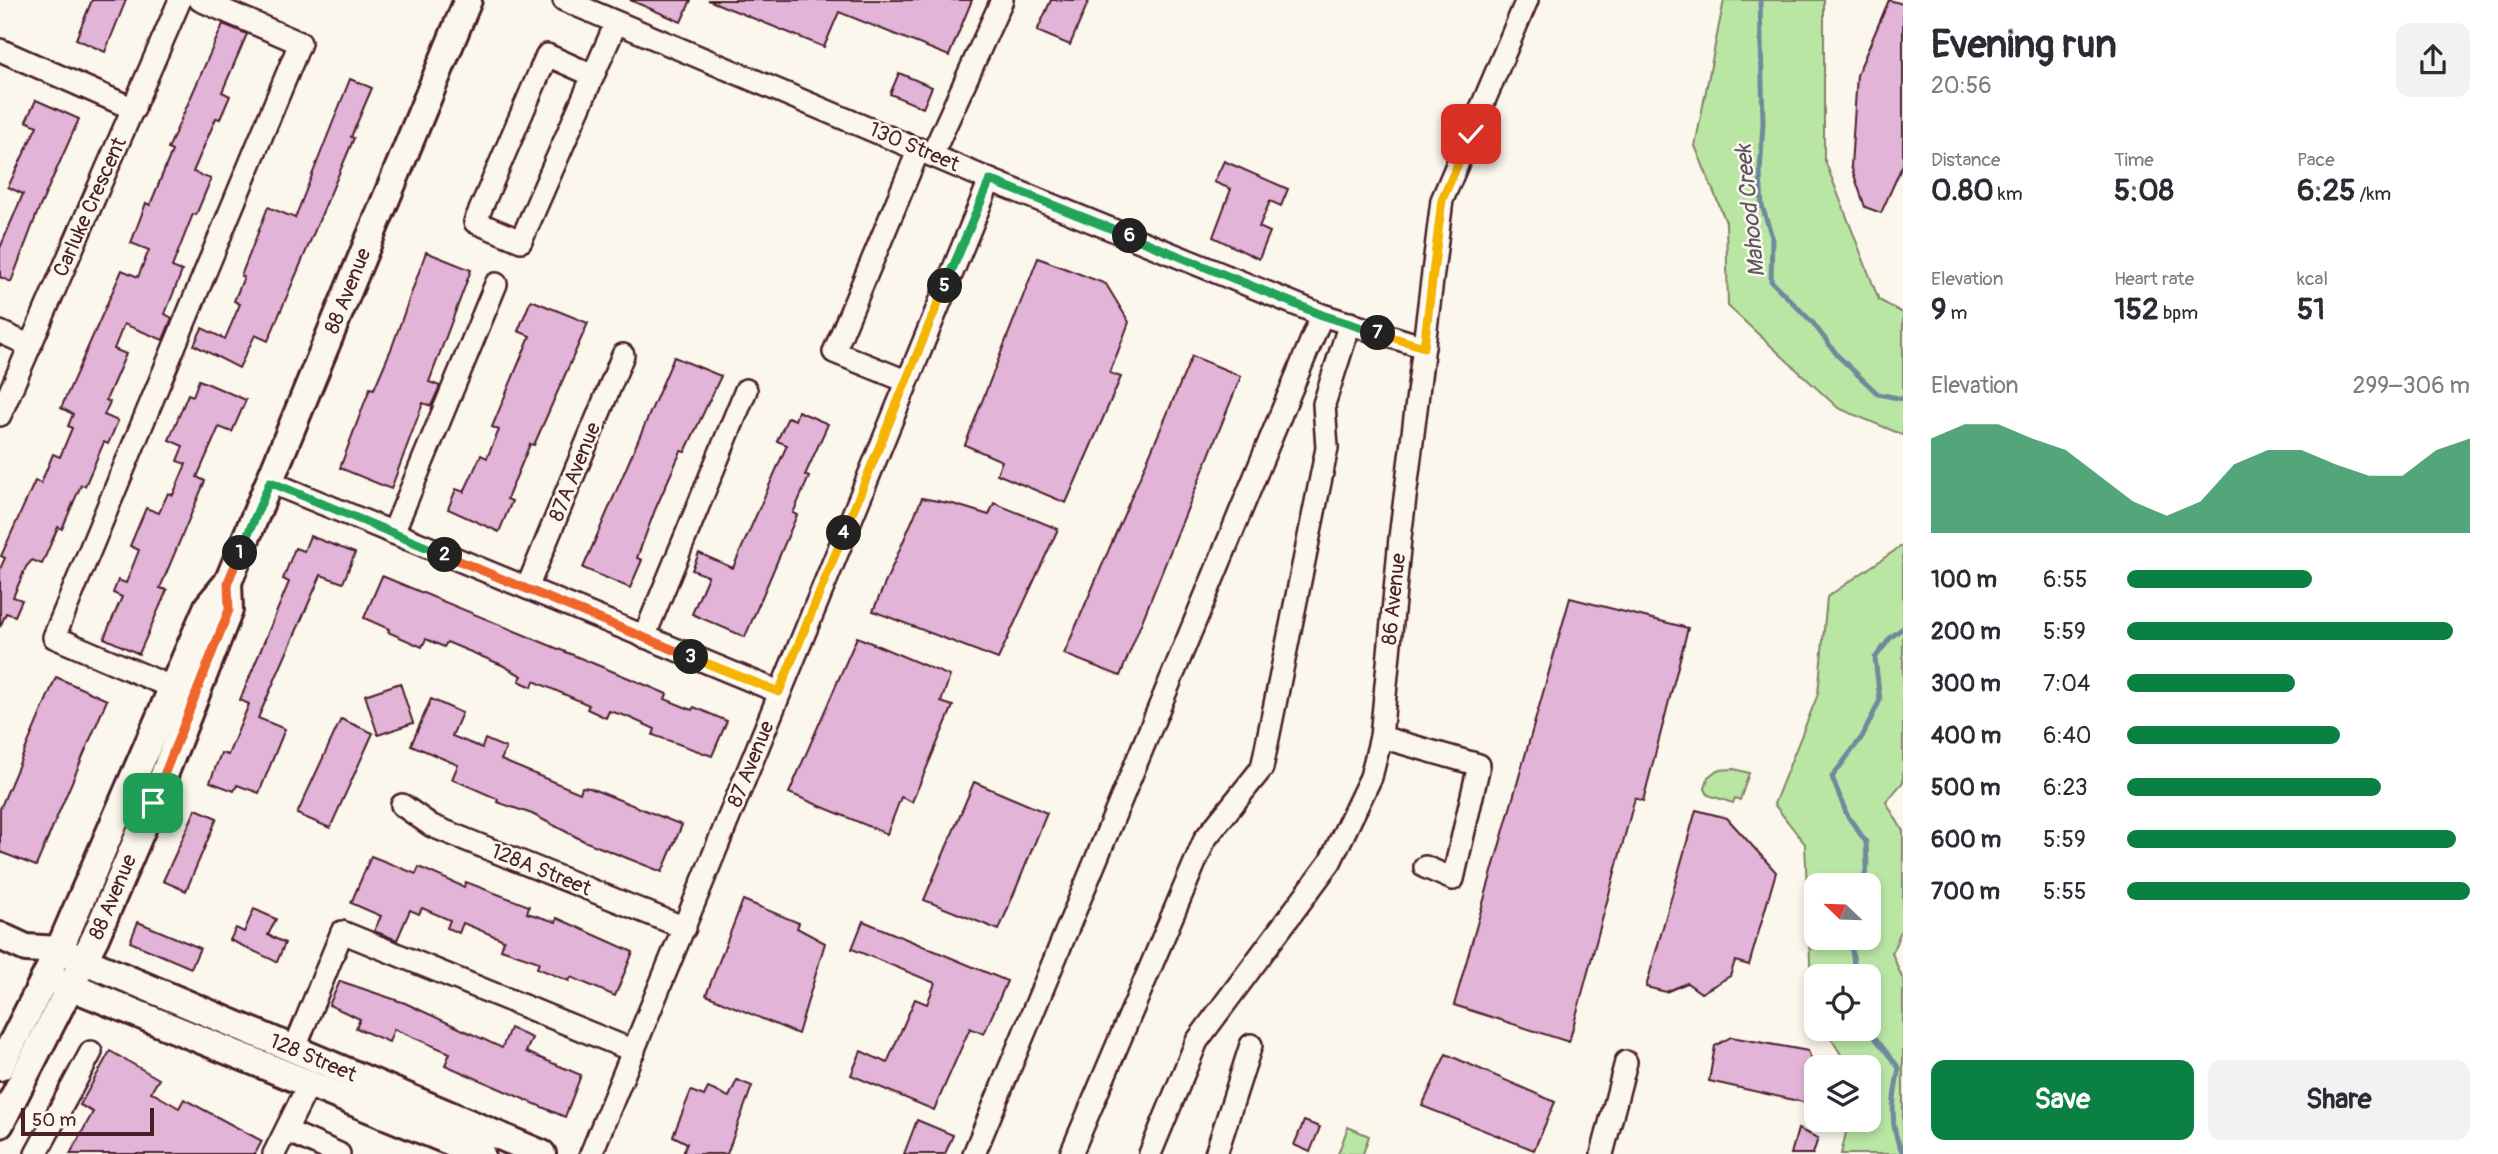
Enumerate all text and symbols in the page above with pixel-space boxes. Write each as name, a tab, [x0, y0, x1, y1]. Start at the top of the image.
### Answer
text: Evening run	[1931, 21, 2117, 69]
button: share	[2396, 23, 2470, 97]
text: 20:56	[1931, 71, 1992, 100]
pin	[1441, 104, 1501, 164]
icon: check	[1452, 115, 1490, 153]
street label: 130 Street	[865, 116, 964, 178]
street label: Carluke Crescent	[47, 133, 133, 281]
water label: Mahood Creek	[1728, 141, 1771, 279]
text: Distance	[1931, 148, 2000, 172]
text: Time	[2114, 148, 2154, 172]
text: Pace	[2297, 148, 2335, 172]
text: 0.80	[1931, 172, 1994, 209]
text: 5:08	[2114, 172, 2174, 209]
text: 6:25	[2297, 172, 2356, 209]
text: km	[1994, 182, 2023, 206]
text: /km	[2356, 182, 2391, 206]
pin: 6	[1112, 218, 1148, 254]
text: 6	[1124, 223, 1135, 247]
street label: 88 Avenue	[319, 243, 378, 338]
text: Elevation	[1931, 267, 2003, 291]
text: Heart rate	[2114, 267, 2194, 291]
text: kcal	[2297, 267, 2328, 291]
pin: 5	[928, 268, 962, 304]
text: 5	[939, 273, 950, 297]
text: 9	[1931, 291, 1946, 328]
text: 152	[2114, 291, 2159, 328]
text: 51	[2297, 291, 2325, 328]
text: m	[1946, 301, 1967, 325]
text: bpm	[2159, 301, 2198, 325]
pin: 7	[1360, 316, 1396, 350]
text: 7	[1372, 320, 1383, 344]
text: Elevation	[1931, 371, 2019, 400]
text: 299–306 m	[2353, 371, 2470, 400]
street label: 87A Avenue	[543, 418, 607, 525]
pin: 4	[826, 516, 862, 550]
text: 4	[838, 520, 849, 544]
pin: 1	[222, 536, 258, 570]
pin: 2	[428, 538, 462, 572]
text: 1	[236, 540, 243, 564]
text: 2	[439, 542, 450, 566]
street label: 86 Avenue	[1376, 551, 1412, 646]
text: 100 m	[1931, 565, 1997, 594]
text: 6:55	[2043, 565, 2087, 594]
text: 200 m	[1931, 617, 2001, 646]
text: 5:59	[2043, 617, 2086, 646]
pin: 3	[674, 640, 708, 674]
text: 3	[685, 644, 696, 668]
text: 300 m	[1931, 669, 2001, 698]
text: 7:04	[2043, 669, 2090, 698]
street label: 87 Avenue	[721, 716, 781, 811]
text: 400 m	[1931, 721, 2001, 750]
text: 6:40	[2043, 721, 2092, 750]
pin	[123, 773, 183, 833]
text: 500 m	[1931, 773, 2000, 802]
text: 6:23	[2043, 773, 2088, 802]
icon: arrive	[134, 784, 172, 822]
text: 600 m	[1931, 825, 2001, 854]
text: 5:59	[2043, 825, 2086, 854]
street label: 128A Street	[487, 838, 596, 903]
street label: 88 Avenue	[83, 850, 143, 944]
north arrow	[1804, 873, 1881, 950]
map controls	[1804, 873, 1881, 1132]
text: 700 m	[1931, 877, 2000, 906]
text: 5:55	[2043, 877, 2087, 906]
button: locate	[1804, 964, 1881, 1041]
street label: 128 Street	[265, 1028, 361, 1089]
button: layers	[1804, 1055, 1881, 1132]
button: Save	[1931, 1060, 2194, 1140]
button: Share	[2208, 1060, 2470, 1140]
scale bar	[21, 1105, 154, 1137]
text: 50 m	[32, 1108, 76, 1132]

